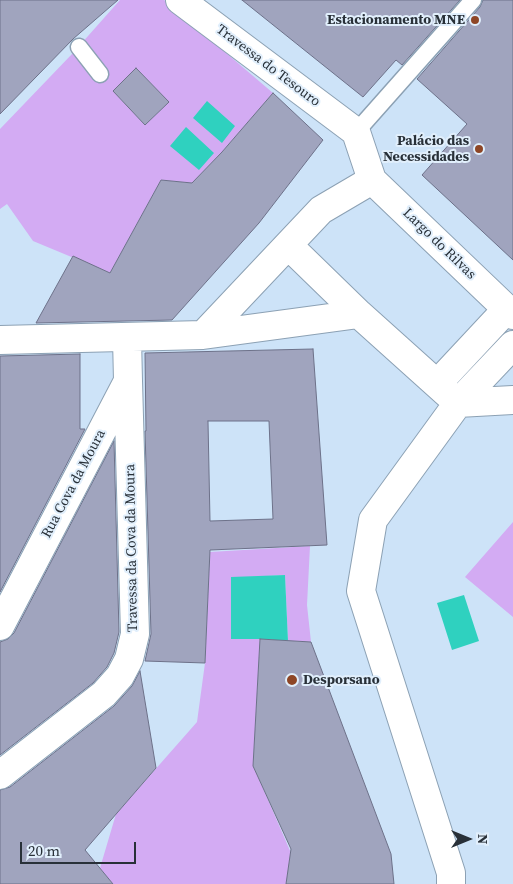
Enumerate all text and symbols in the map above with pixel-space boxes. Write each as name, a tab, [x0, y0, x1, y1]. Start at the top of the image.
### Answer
place label: Estacionamento MNE	[327, 12, 465, 28]
marker: Estacionamento MNE	[469, 14, 481, 26]
street label: Travessa do Tesouro	[213, 21, 323, 111]
place label: Palácio das Necessidades	[383, 133, 469, 166]
marker: Palácio das Necessidades	[473, 143, 485, 155]
street label: Largo do Rilvas	[399, 205, 479, 283]
street label: Rua Cova da Moura	[38, 427, 110, 541]
street label: Travessa da Cova da Moura	[122, 464, 142, 632]
place label: Desporsano	[303, 672, 380, 688]
marker: Desporsano	[285, 673, 299, 687]
north arrow	[443, 814, 493, 864]
scale bar	[22, 832, 139, 864]
text: N	[473, 834, 493, 844]
text: 20 m	[28, 840, 60, 861]

